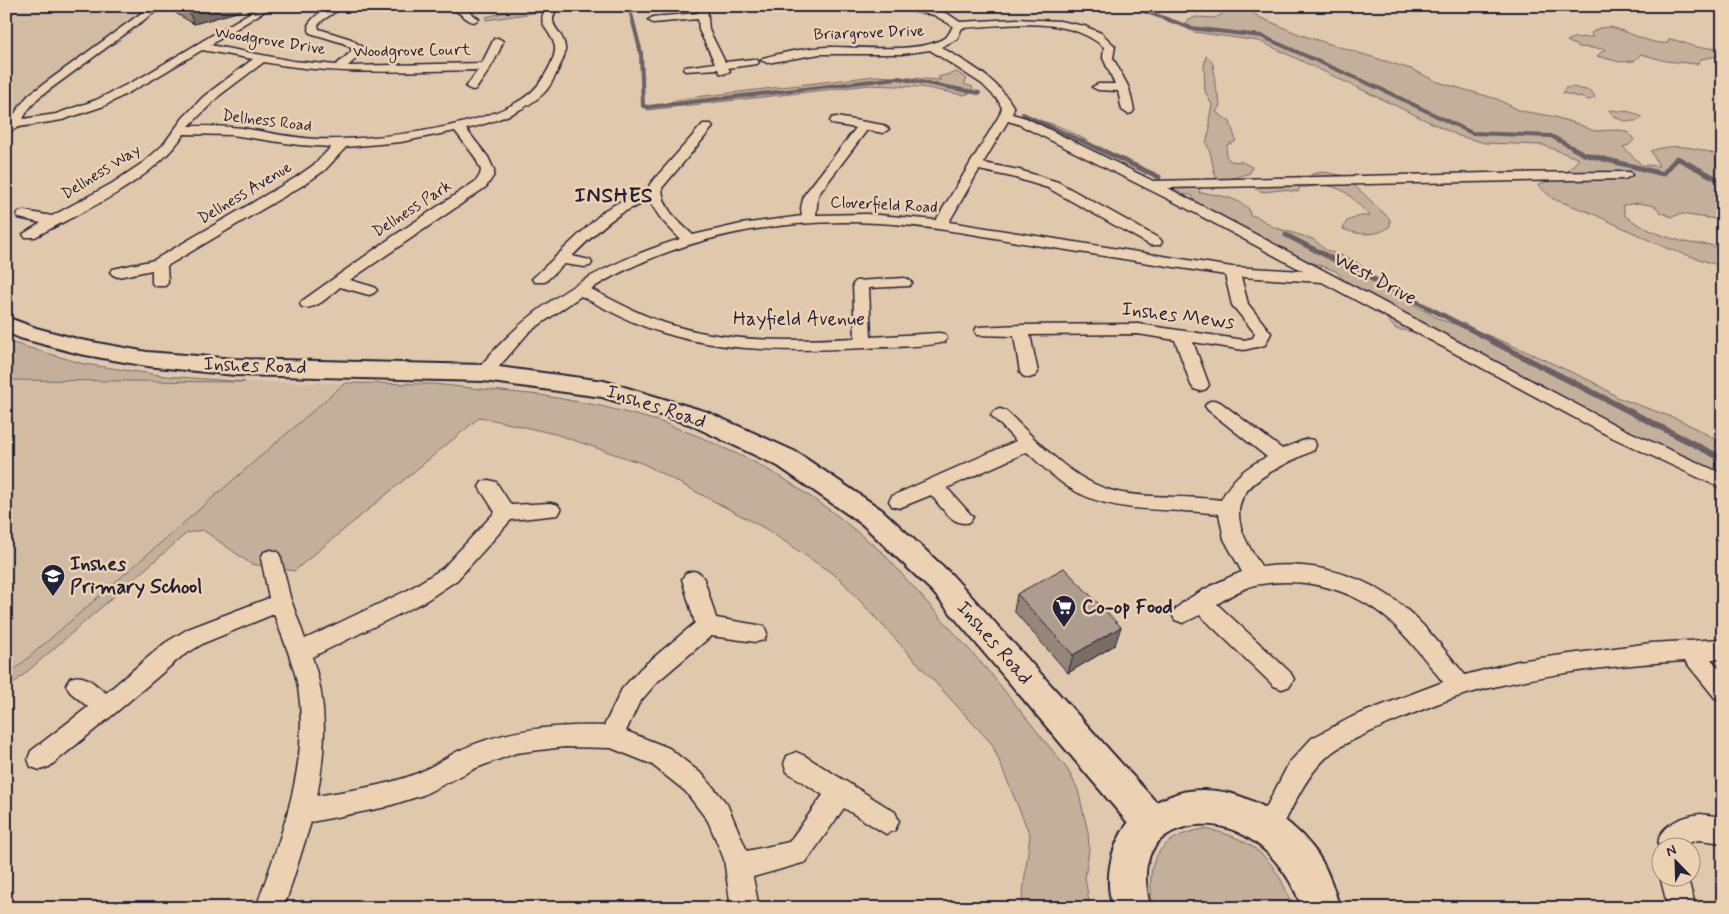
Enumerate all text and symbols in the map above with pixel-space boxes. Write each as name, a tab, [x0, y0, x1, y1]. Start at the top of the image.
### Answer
street label: Briargrove Drive	[813, 21, 925, 45]
street label: Woodgrove Drive	[213, 22, 327, 61]
street label: Woodgrove Court	[353, 39, 472, 64]
street label: Dellness Road	[221, 105, 313, 137]
street label: Dellness Way	[58, 139, 144, 205]
street label: Dellness Avenue	[194, 157, 296, 229]
street label: Dellness Park	[369, 176, 456, 242]
district label: INSHES	[574, 182, 654, 210]
street label: Cloverfield Road	[830, 192, 938, 218]
street label: West Drive	[1329, 246, 1421, 312]
street label: Inshes Mews	[1120, 296, 1236, 336]
street label: Hayfield Avenue	[733, 306, 865, 333]
street label: Inshes Road	[203, 351, 307, 381]
street label: Inshes Road	[603, 378, 709, 436]
place label: Inshes Primary School	[70, 551, 202, 601]
school or university icon: Inshes Primary School	[40, 563, 66, 597]
supermarket icon: Co-op Food	[1051, 594, 1077, 628]
place label: Co-op Food	[1082, 594, 1173, 621]
street label: Inshes Road	[950, 595, 1038, 691]
north arrow	[1652, 836, 1702, 886]
text: N	[1664, 841, 1679, 861]

